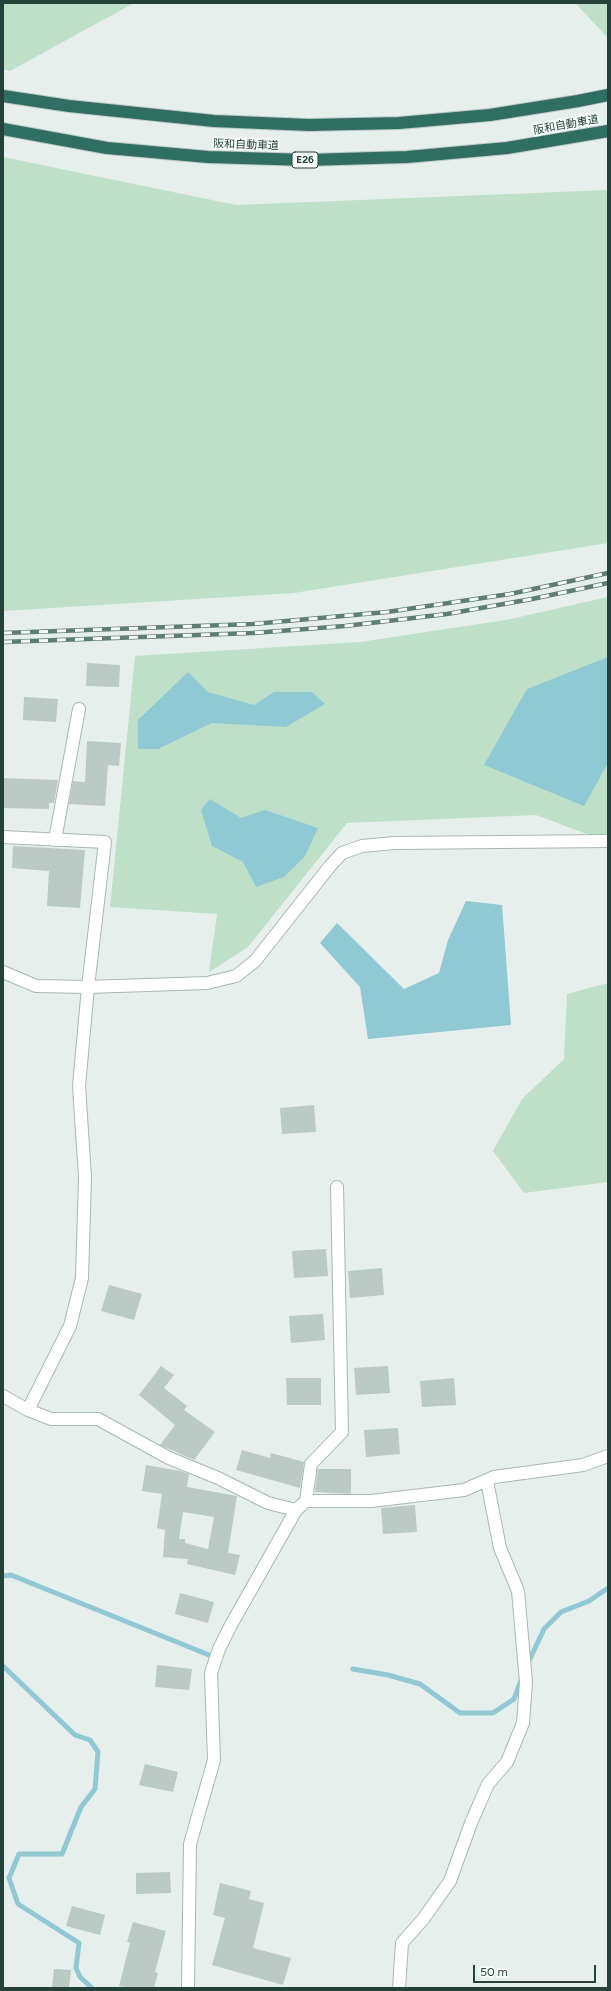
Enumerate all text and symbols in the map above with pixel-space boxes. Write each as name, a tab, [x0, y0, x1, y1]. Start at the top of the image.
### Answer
street label: 阪和自動車道	[532, 113, 600, 137]
street label: 阪和自動車道	[213, 137, 279, 153]
road number: E26	[292, 152, 318, 168]
scale bar	[475, 1957, 598, 1983]
text: 50 m	[480, 1965, 508, 1979]

